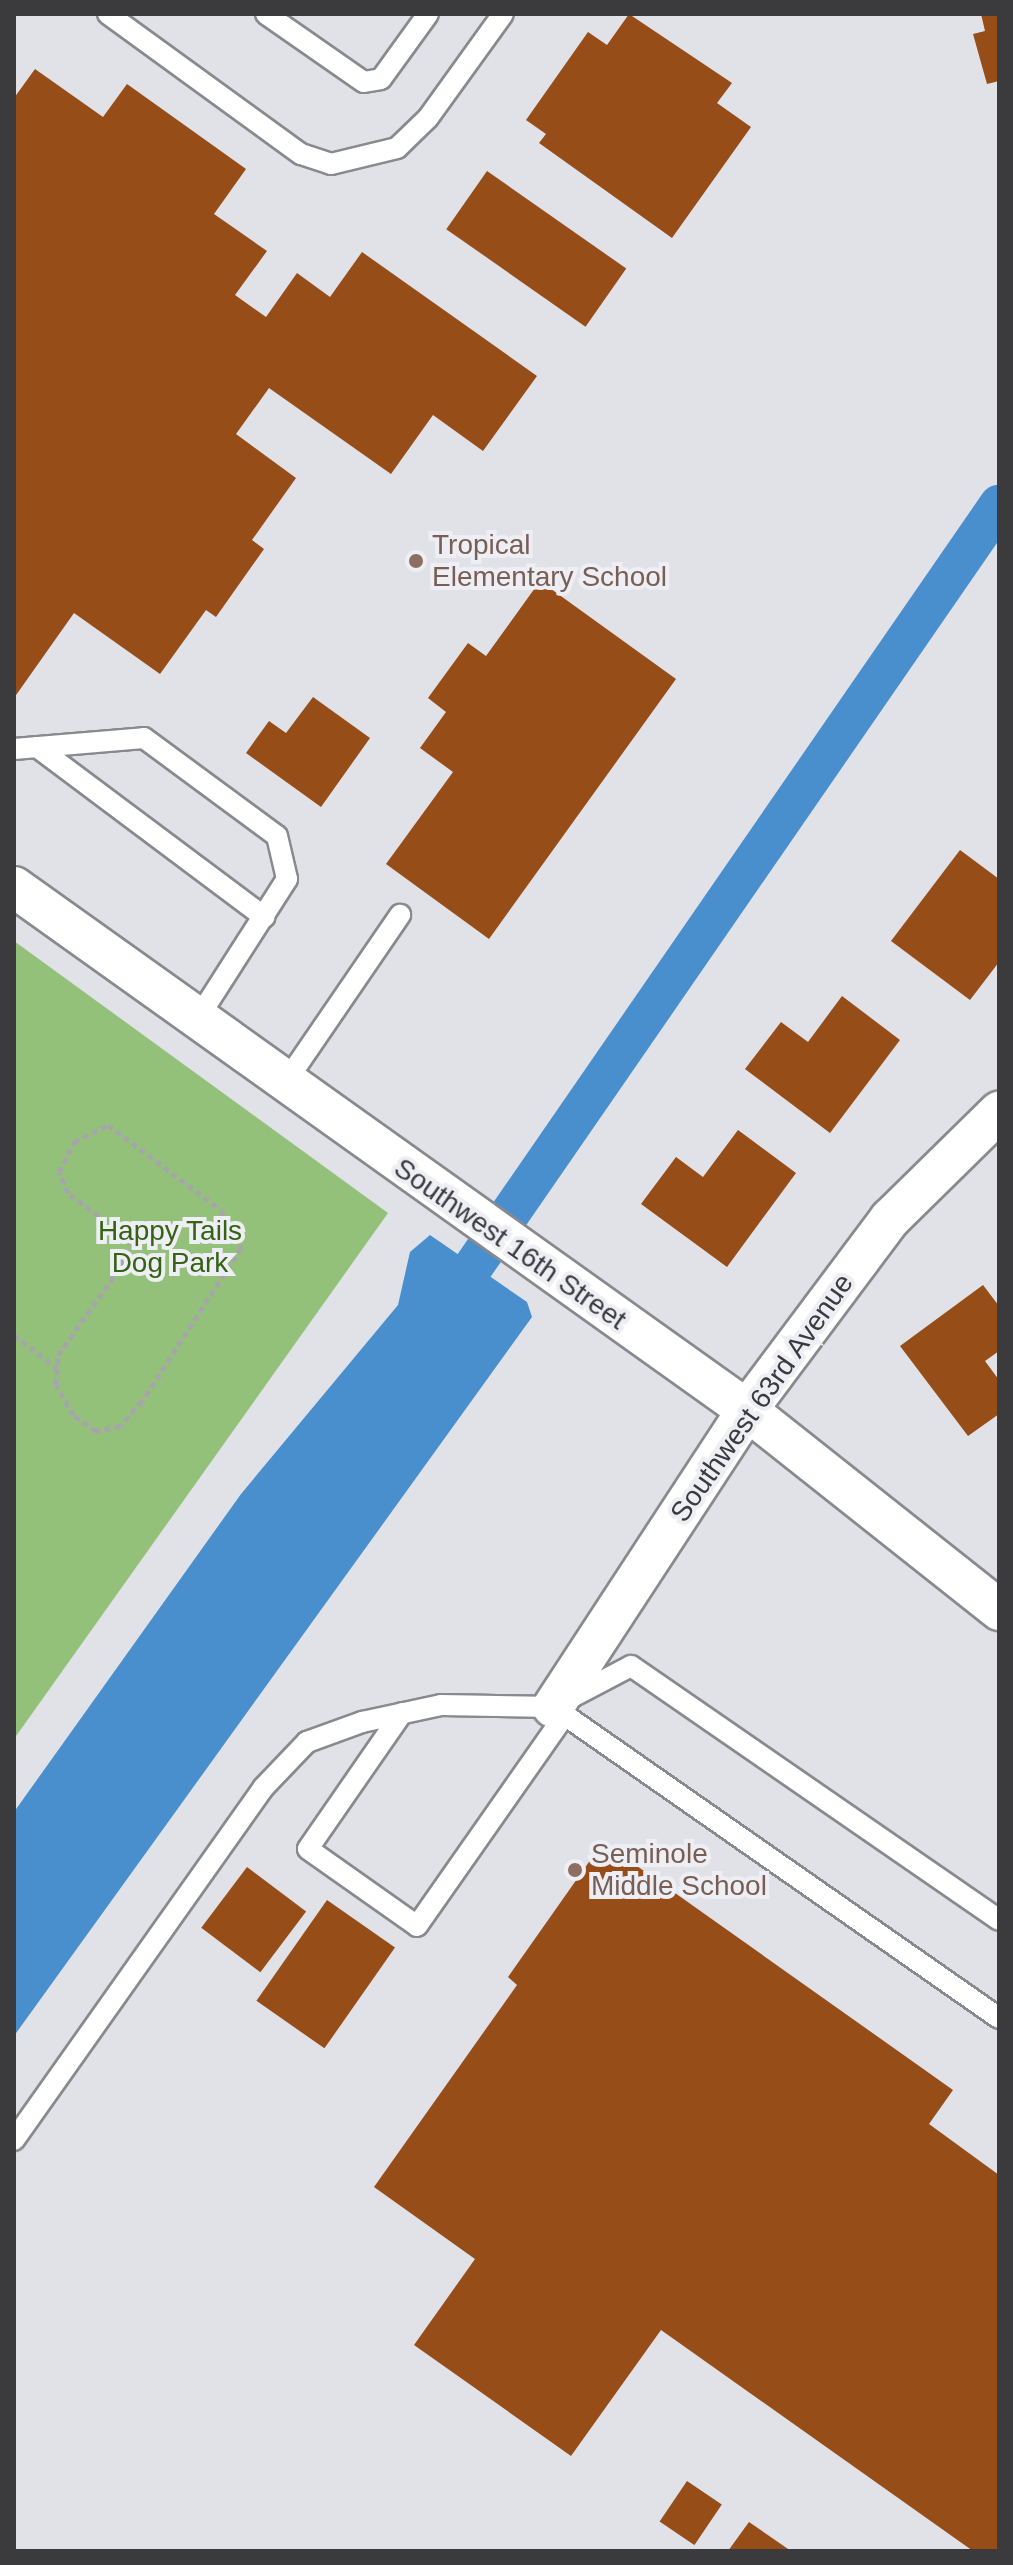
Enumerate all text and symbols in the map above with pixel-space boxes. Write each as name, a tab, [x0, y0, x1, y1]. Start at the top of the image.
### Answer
place label: Tropical Elementary School	[432, 528, 667, 594]
marker: Tropical Elementary School	[407, 552, 425, 570]
street label: Southwest 16th Street	[388, 1151, 632, 1337]
park label: Happy Tails Dog Park	[98, 1214, 242, 1280]
street label: Southwest 63rd Avenue	[663, 1267, 861, 1529]
place label: Seminole Middle School	[591, 1837, 767, 1903]
marker: Seminole Middle School	[566, 1861, 584, 1879]

